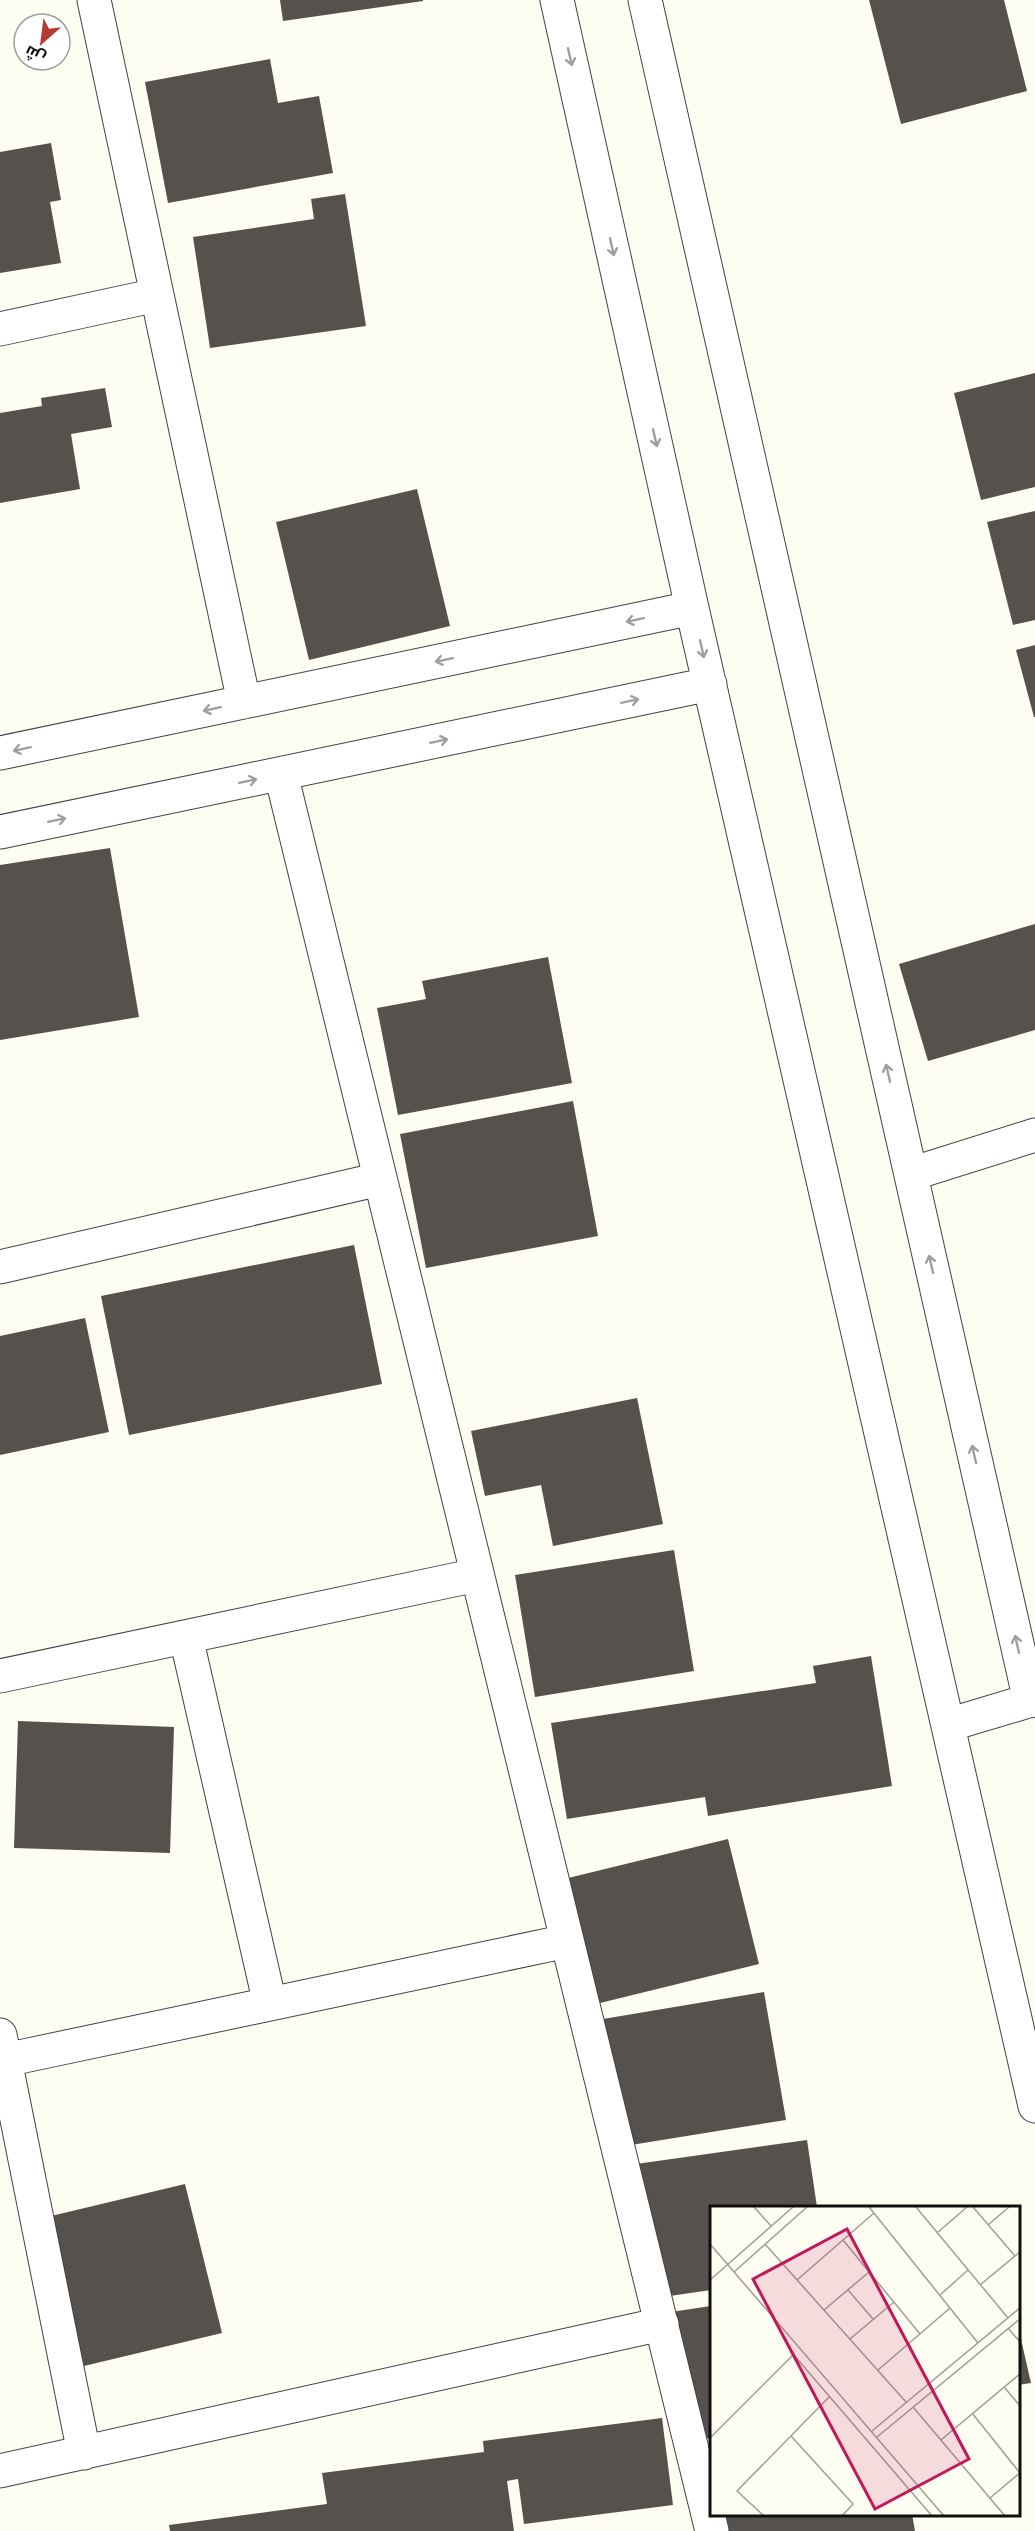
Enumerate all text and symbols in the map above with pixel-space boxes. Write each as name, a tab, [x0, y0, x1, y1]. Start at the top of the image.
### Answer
north arrow	[12, 12, 72, 72]
text: ش	[20, 41, 49, 72]
one-way arrow	[565, 47, 576, 66]
one-way arrow	[607, 238, 619, 257]
one-way arrow	[649, 428, 661, 447]
one-way arrow	[626, 615, 646, 626]
one-way arrow	[696, 639, 708, 658]
one-way arrow	[435, 655, 455, 666]
one-way arrow	[620, 695, 639, 706]
one-way arrow	[203, 704, 223, 715]
one-way arrow	[429, 735, 448, 746]
one-way arrow	[12, 744, 32, 755]
one-way arrow	[238, 774, 257, 786]
one-way arrow	[48, 814, 67, 826]
one-way arrow	[882, 1064, 893, 1084]
one-way arrow	[925, 1254, 936, 1274]
one-way arrow	[968, 1444, 979, 1464]
one-way arrow	[1011, 1635, 1022, 1654]
inset map	[710, 2206, 1020, 2516]

